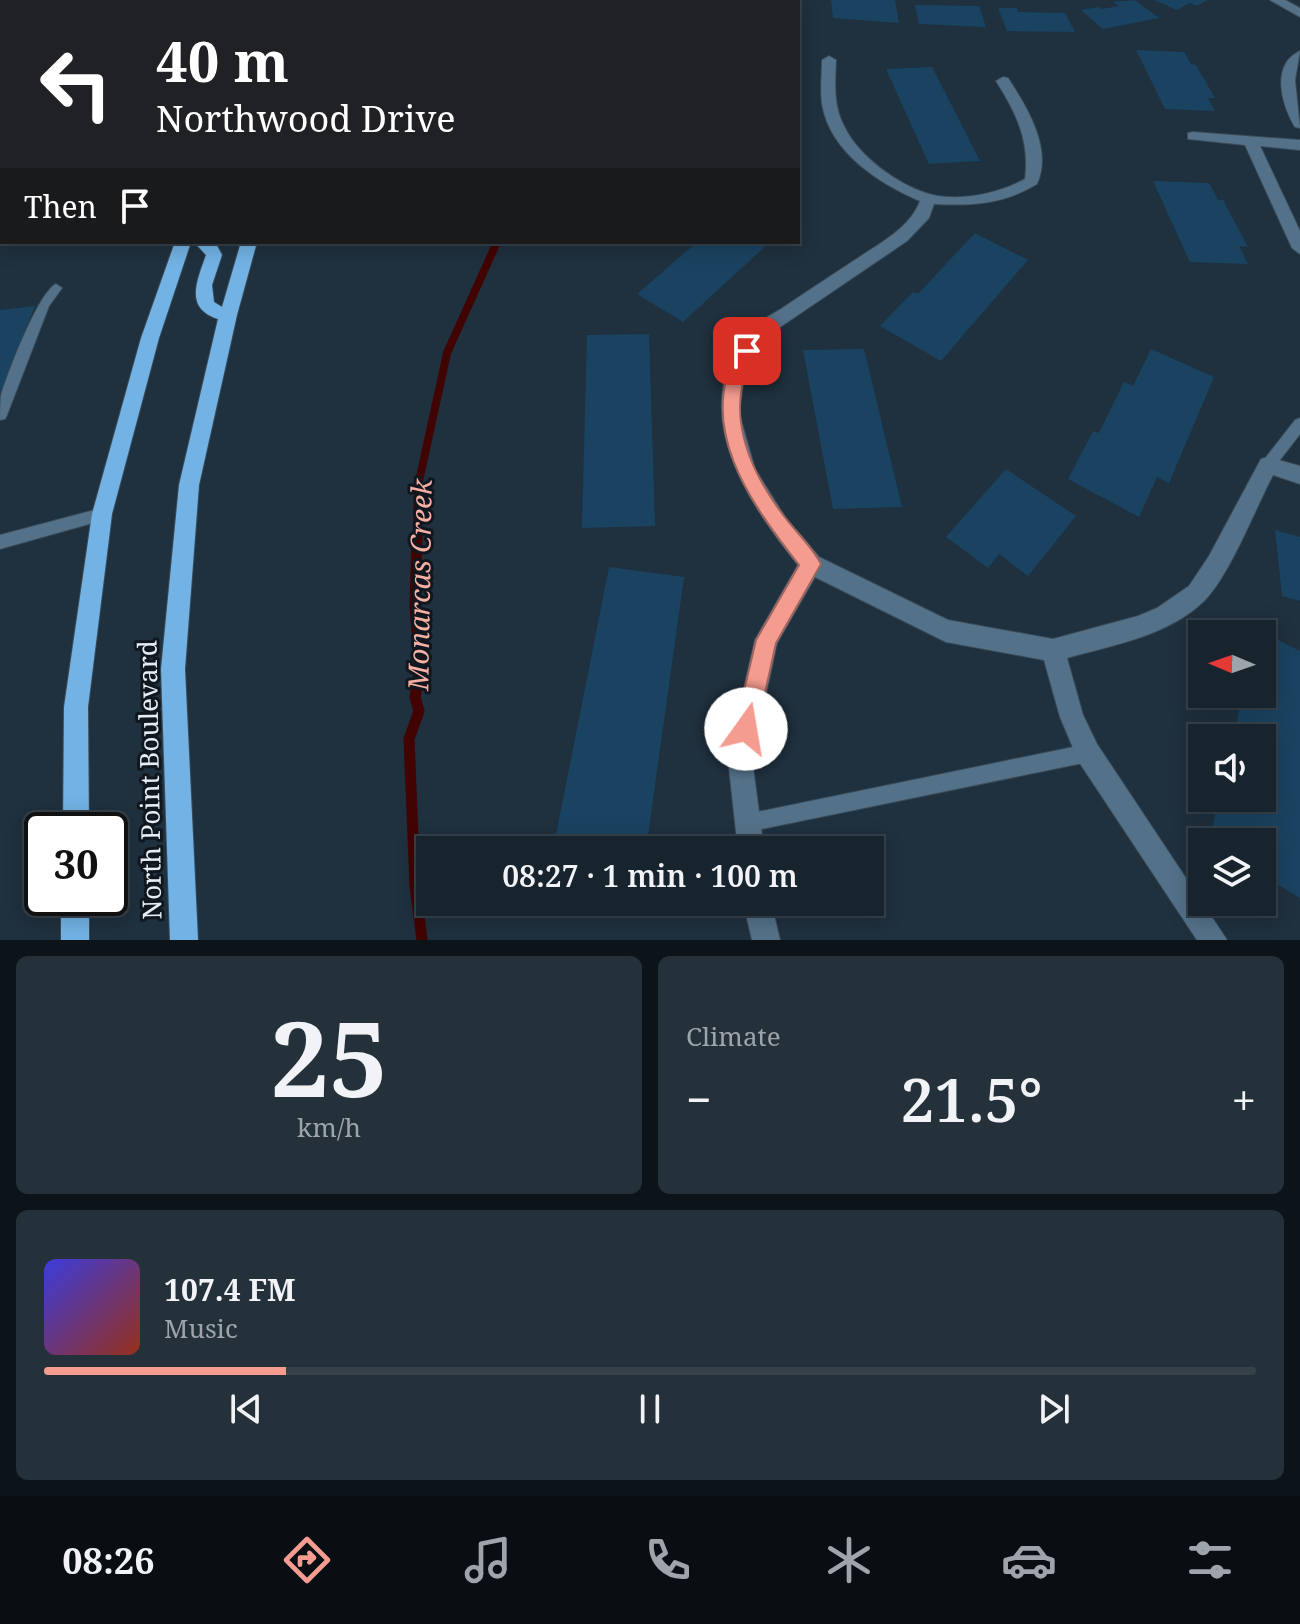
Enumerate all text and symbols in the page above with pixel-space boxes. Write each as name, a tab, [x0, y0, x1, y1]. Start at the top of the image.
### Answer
text: 40 m	[156, 22, 289, 98]
icon: left	[24, 32, 128, 136]
text: Northwood Drive	[156, 94, 456, 143]
icon: arrive	[113, 184, 157, 228]
text: Then	[24, 186, 97, 227]
pin	[713, 317, 781, 385]
icon: arrive	[725, 329, 769, 373]
water label: Monarcas Creek	[398, 478, 440, 692]
north arrow	[1188, 620, 1276, 708]
map controls	[1188, 620, 1276, 916]
street label: North Point Boulevard	[129, 640, 169, 920]
position arrow	[704, 687, 788, 771]
button: sound	[1188, 724, 1276, 812]
speed limit sign: 30	[24, 812, 128, 916]
button: layers	[1188, 828, 1276, 916]
text: 08:27 · 1 min · 100 m	[502, 855, 798, 896]
text: 25	[270, 986, 388, 1127]
text: Climate	[686, 1018, 781, 1054]
text: 21.5°	[900, 1058, 1042, 1140]
text: −	[686, 1069, 711, 1129]
text: +	[1231, 1069, 1256, 1129]
text: km/h	[297, 1109, 361, 1145]
text: 107.4 FM	[164, 1269, 296, 1310]
text: Music	[164, 1310, 238, 1346]
icon: previous	[224, 1387, 268, 1431]
icon: pause	[628, 1387, 672, 1431]
icon: next	[1032, 1387, 1076, 1431]
icon: directions	[279, 1532, 335, 1588]
icon: music	[460, 1532, 516, 1588]
icon: phone	[640, 1532, 696, 1588]
icon: climate	[821, 1532, 877, 1588]
icon: car	[1001, 1532, 1057, 1588]
icon: filters	[1182, 1532, 1238, 1588]
text: 08:26	[62, 1536, 155, 1585]

